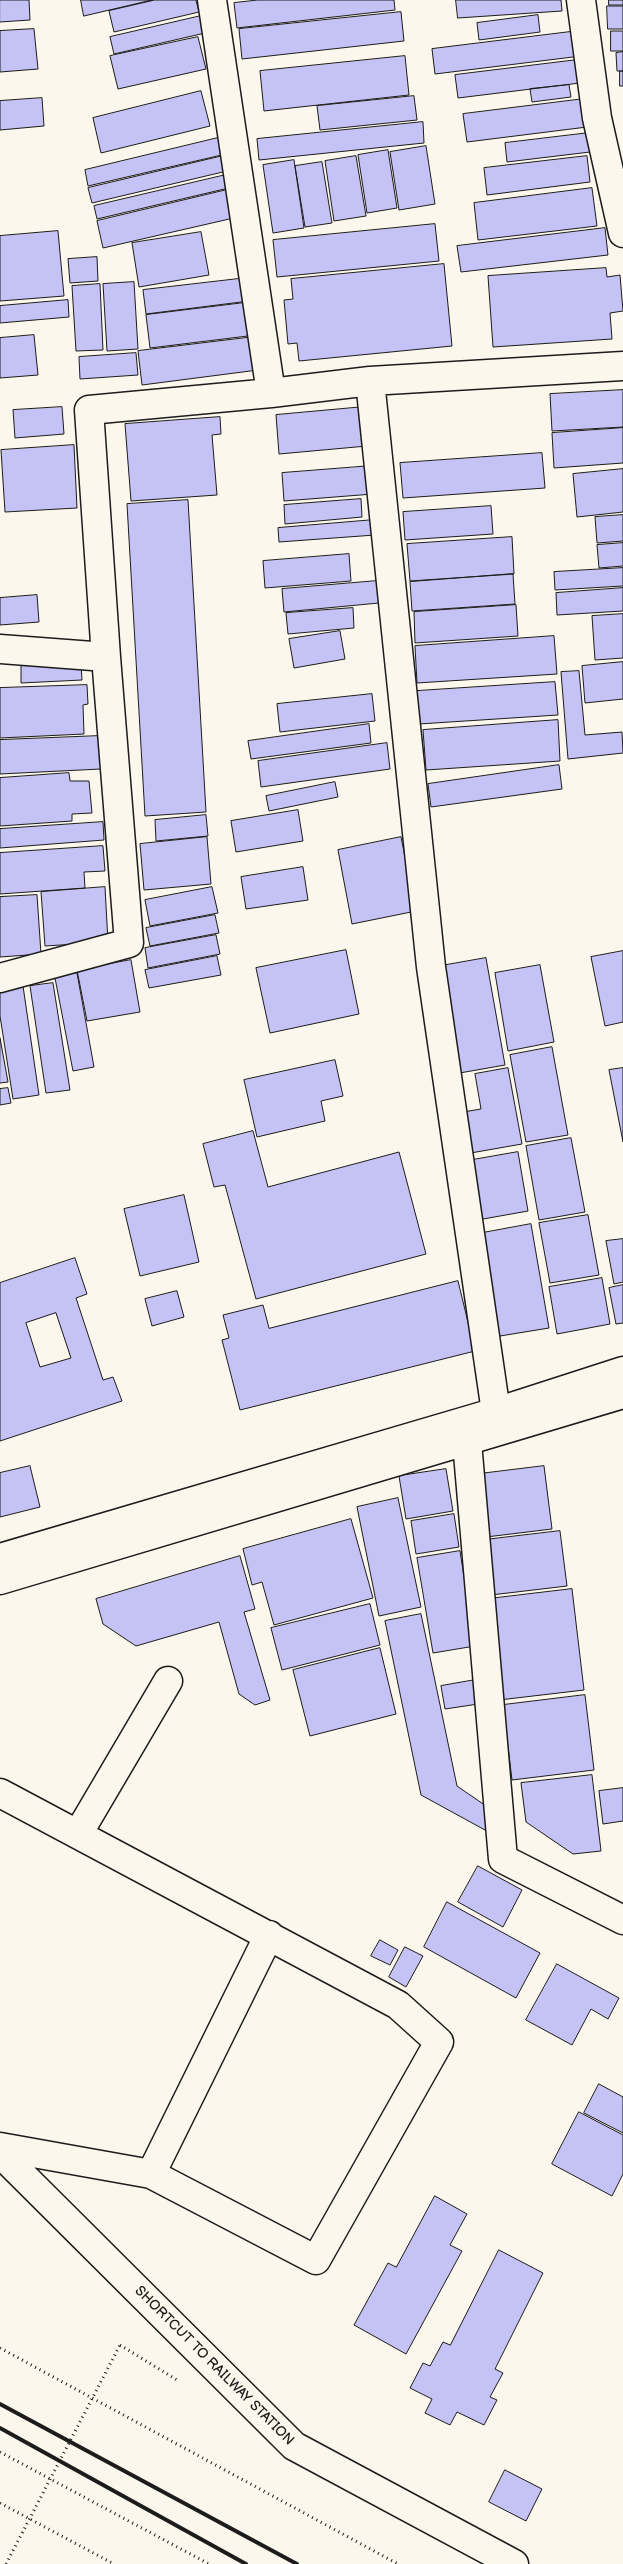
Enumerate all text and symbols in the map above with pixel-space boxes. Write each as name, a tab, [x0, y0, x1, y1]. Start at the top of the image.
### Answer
street label: SHORTCUT TO RAILWAY STATION	[131, 2283, 297, 2449]

